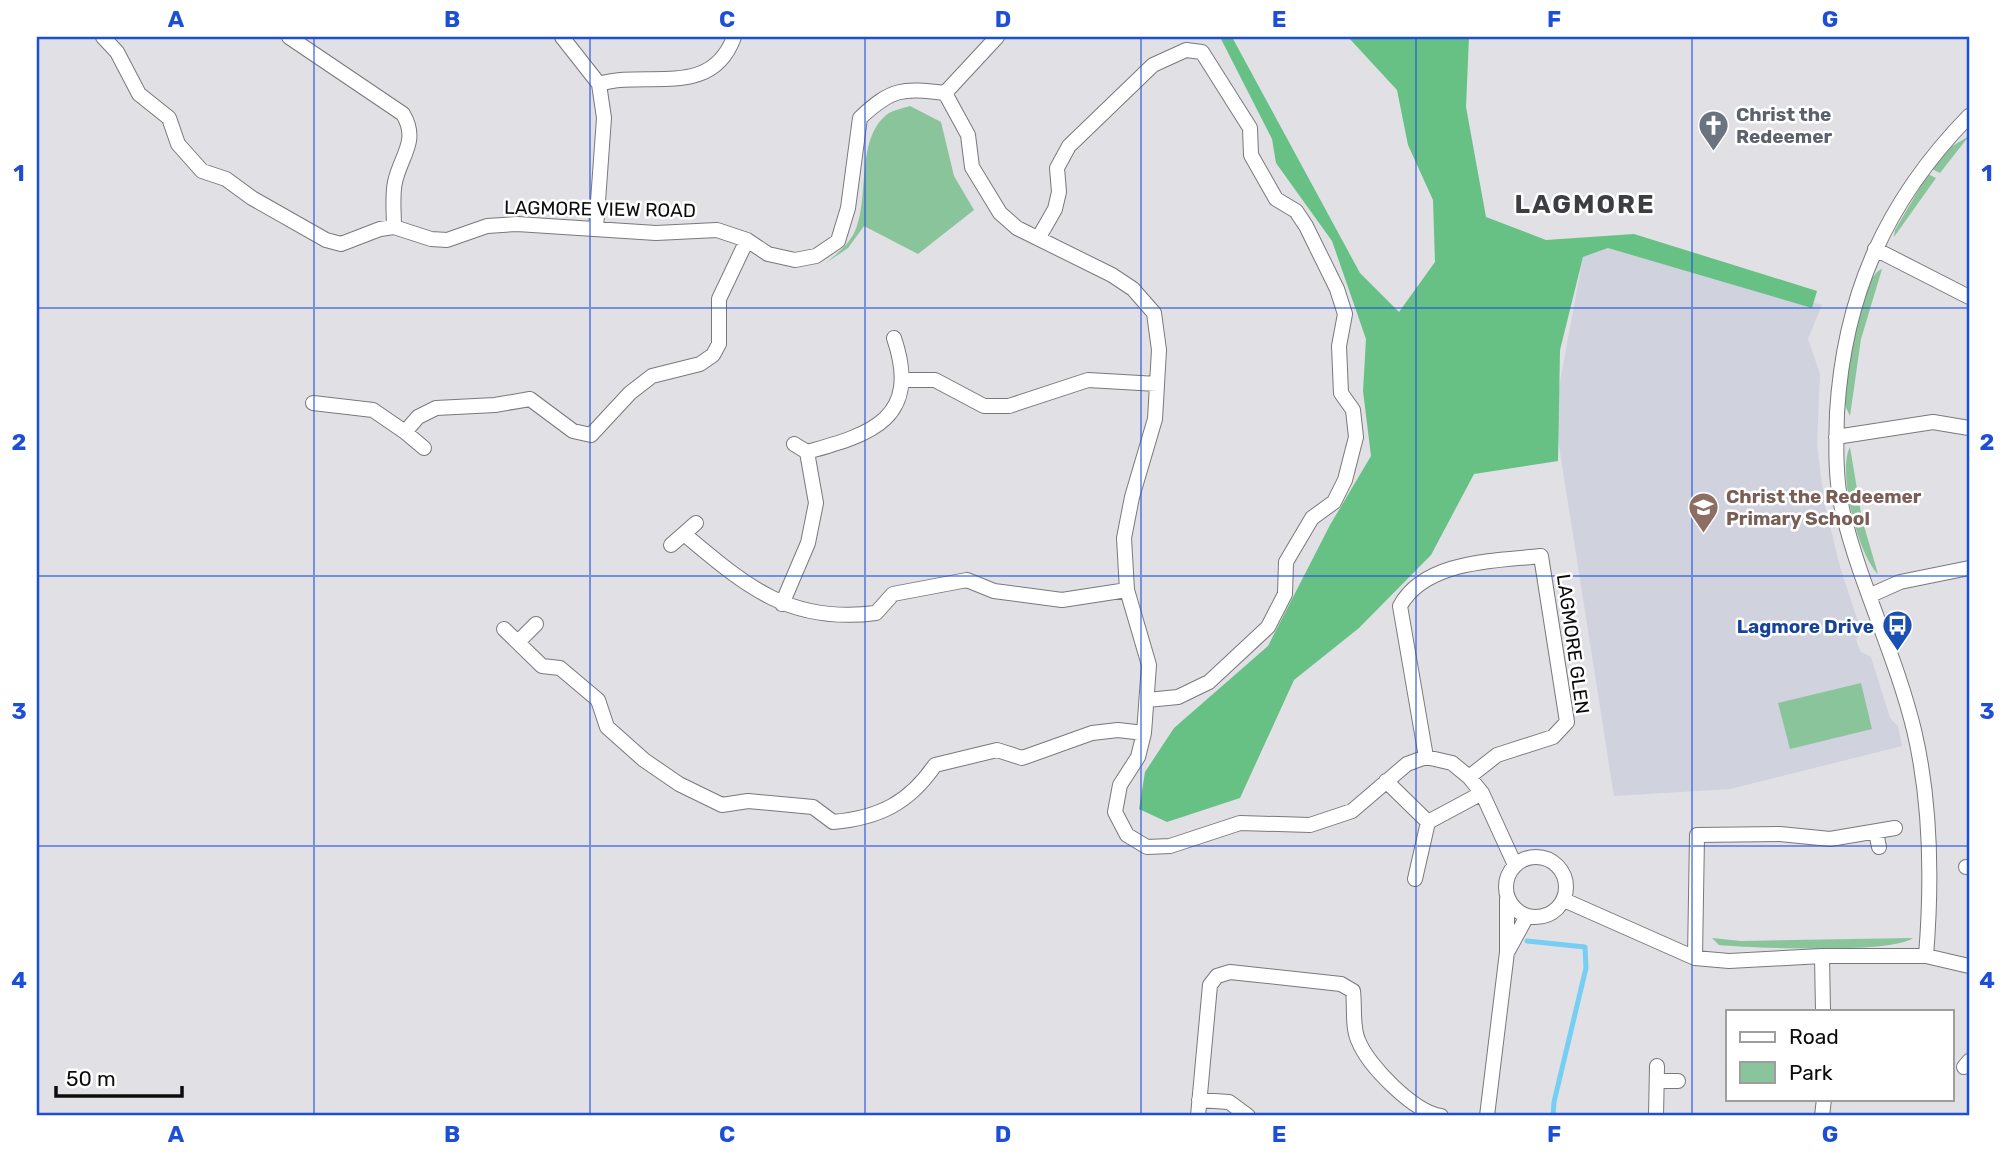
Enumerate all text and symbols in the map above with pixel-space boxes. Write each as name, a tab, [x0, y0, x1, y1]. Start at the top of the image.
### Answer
text: A	[168, 5, 185, 33]
text: B	[444, 5, 460, 33]
text: C	[719, 5, 735, 33]
text: D	[995, 5, 1011, 33]
text: E	[1272, 5, 1286, 33]
text: F	[1547, 5, 1561, 33]
text: G	[1822, 5, 1838, 33]
place label: Christ the Redeemer	[1736, 103, 1833, 148]
church icon: Christ the Redeemer	[1696, 108, 1730, 152]
text: 1	[13, 159, 25, 187]
text: 1	[1981, 159, 1993, 187]
district label: LAGMORE	[1514, 189, 1656, 220]
street label: LAGMORE VIEW ROAD	[504, 196, 696, 222]
text: 2	[12, 428, 26, 456]
text: 2	[1980, 428, 1994, 456]
place label: Christ the Redeemer Primary School	[1726, 485, 1922, 530]
school or university icon: Christ the Redeemer Primary School	[1686, 490, 1720, 534]
street label: LAGMORE GLEN	[1552, 573, 1594, 715]
bus stop icon: Lagmore Drive	[1880, 609, 1914, 653]
place label: Lagmore Drive	[1737, 615, 1874, 638]
text: 3	[11, 697, 27, 725]
text: 3	[1979, 697, 1995, 725]
text: 4	[11, 966, 27, 994]
text: 4	[1979, 966, 1995, 994]
legend	[1726, 1010, 1954, 1100]
text: Road	[1789, 1024, 1839, 1049]
scale bar	[56, 1055, 182, 1099]
text: Park	[1789, 1060, 1833, 1085]
text: 50 m	[66, 1066, 116, 1091]
text: A	[168, 1120, 185, 1148]
text: B	[444, 1120, 460, 1148]
text: C	[719, 1120, 735, 1148]
text: D	[995, 1120, 1011, 1148]
text: E	[1272, 1120, 1286, 1148]
text: F	[1547, 1120, 1561, 1148]
text: G	[1822, 1120, 1838, 1148]

